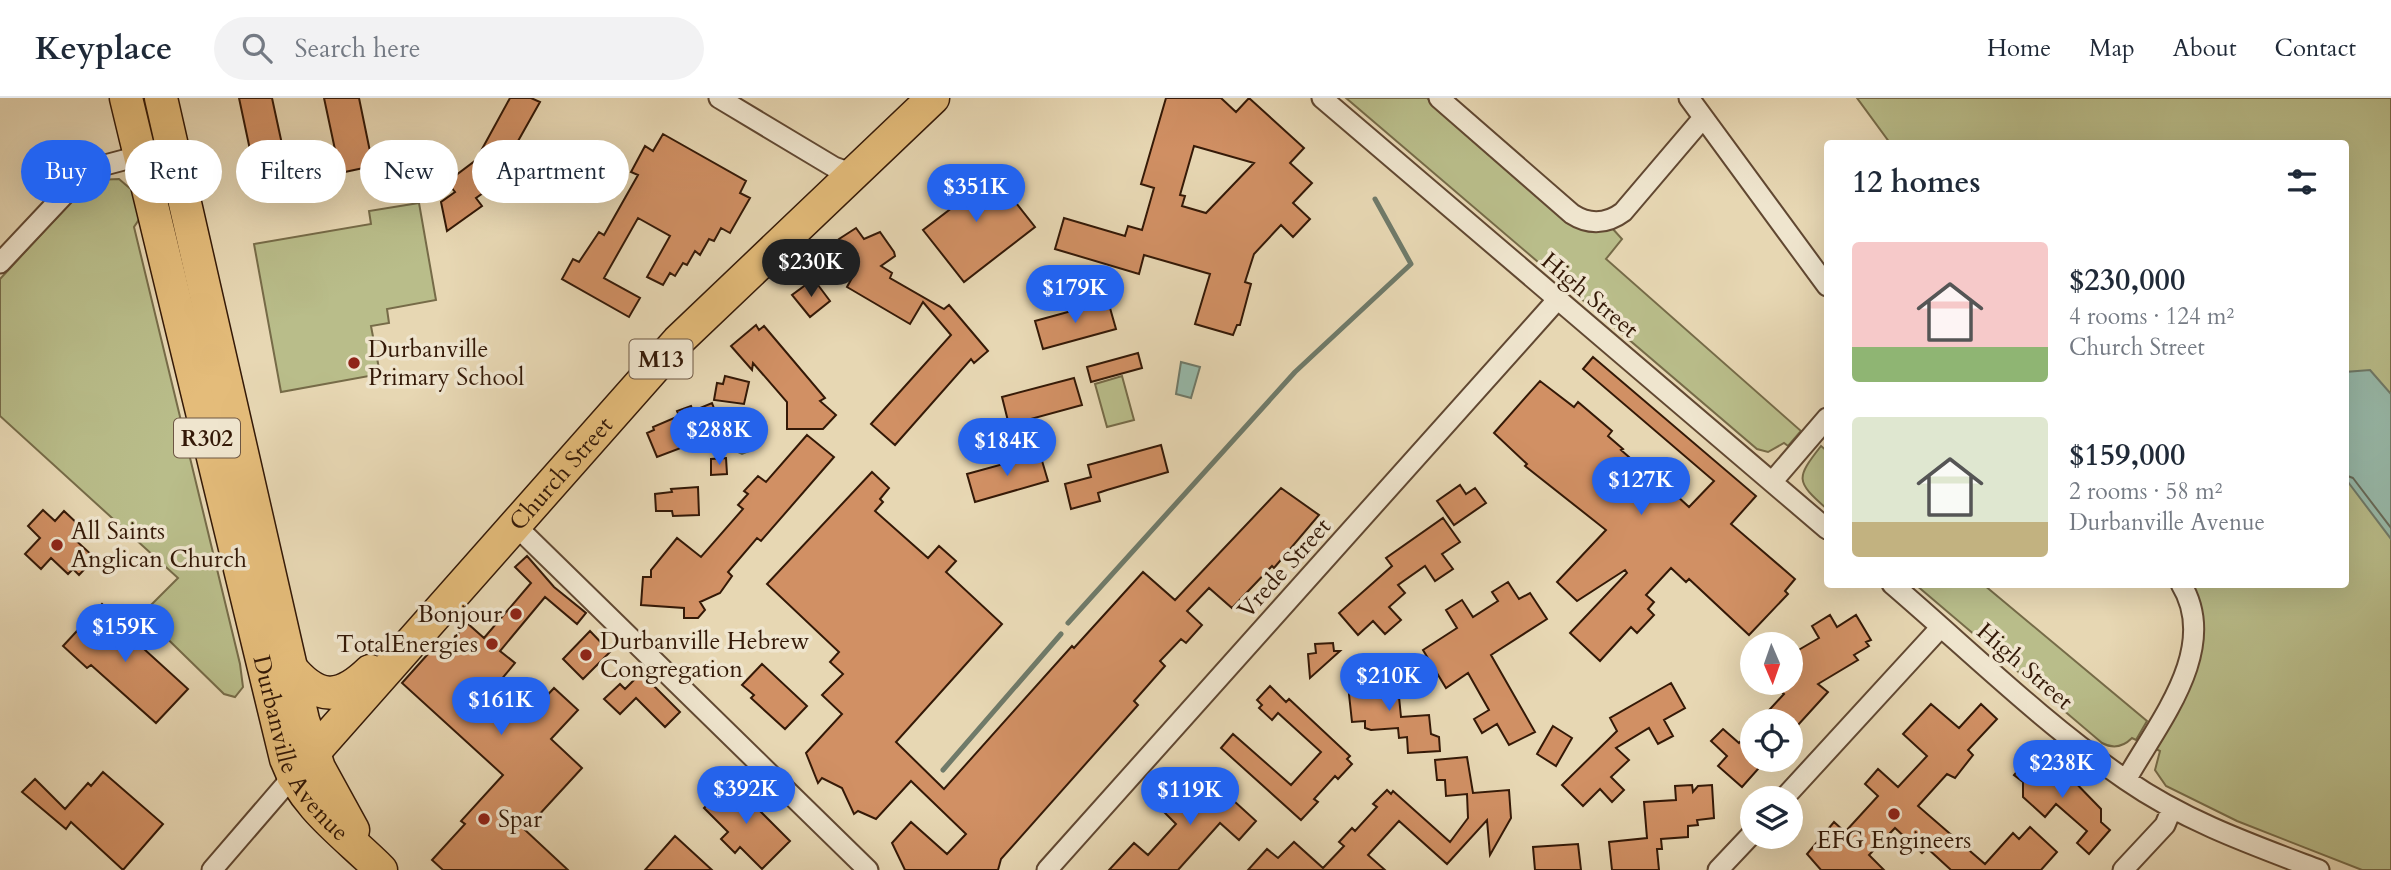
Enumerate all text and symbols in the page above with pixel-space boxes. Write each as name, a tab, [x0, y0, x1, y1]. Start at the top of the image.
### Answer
search box	[214, 17, 704, 80]
text: Keyplace	[35, 26, 172, 71]
icon: search	[238, 29, 276, 67]
text: Search here	[294, 31, 420, 66]
text: Home	[1987, 32, 2051, 65]
text: Map	[2089, 32, 2135, 65]
text: About	[2173, 32, 2237, 65]
text: Contact	[2275, 32, 2356, 65]
chip: Buy	[21, 140, 111, 203]
chip: Rent	[125, 140, 222, 203]
chip: Filters	[236, 140, 346, 203]
chip: New	[360, 140, 458, 203]
chip: Apartment	[472, 140, 629, 203]
text: 12 homes	[1852, 162, 1981, 203]
icon: filters	[2283, 163, 2321, 201]
pin: $351K	[927, 164, 1025, 224]
text: $351K	[943, 171, 1009, 202]
pin: $230K	[762, 240, 860, 299]
street label: High Street	[1534, 245, 1646, 346]
text: $230K	[778, 246, 844, 277]
text: $230,000	[2069, 260, 2185, 301]
pin: $179K	[1026, 266, 1124, 325]
icon: home	[1908, 270, 1992, 354]
text: $179K	[1042, 272, 1108, 303]
text: 4 rooms · 124 m²	[2069, 301, 2234, 332]
text: Church Street	[2069, 332, 2205, 363]
place label: Durbanville Primary School	[368, 333, 524, 394]
road number: M13	[630, 340, 692, 378]
marker: Durbanville Primary School	[346, 355, 362, 371]
pin: $288K	[670, 408, 768, 467]
street label: Church Street	[502, 409, 621, 538]
text: $288K	[686, 414, 752, 445]
road number: R302	[174, 418, 240, 458]
pin: $184K	[958, 418, 1056, 478]
text: $184K	[974, 425, 1040, 456]
text: $159,000	[2069, 435, 2185, 476]
icon: home	[1908, 445, 1992, 529]
pin: $127K	[1592, 458, 1690, 517]
text: $127K	[1608, 464, 1674, 495]
text: 2 rooms · 58 m²	[2069, 476, 2222, 507]
text: Durbanville Avenue	[2069, 507, 2265, 538]
street label: Vrede Street	[1230, 510, 1339, 626]
place label: All Saints Anglican Church	[71, 515, 247, 576]
marker: All Saints Anglican Church	[49, 537, 65, 553]
place label: Bonjour	[417, 598, 502, 631]
pin: $159K	[76, 604, 174, 664]
marker: Bonjour	[508, 606, 524, 622]
text: $159K	[92, 611, 158, 642]
street label: High Street	[1969, 615, 2080, 718]
place label: Durbanville Hebrew Congregation	[600, 625, 810, 686]
place label: TotalEnergies	[336, 628, 478, 661]
north arrow	[1740, 632, 1802, 695]
map controls	[1740, 632, 1803, 849]
marker: TotalEnergies	[484, 636, 500, 652]
marker: Durbanville Hebrew Congregation	[578, 647, 594, 663]
street label: Durbanville Avenue	[244, 652, 356, 849]
pin: $210K	[1340, 654, 1438, 713]
text: $210K	[1356, 660, 1422, 691]
pin: $161K	[452, 678, 550, 737]
text: $161K	[468, 684, 534, 715]
button: locate	[1740, 709, 1803, 772]
pin: $238K	[2013, 740, 2111, 800]
text: $238K	[2029, 747, 2095, 778]
pin: $392K	[697, 766, 795, 826]
pin: $119K	[1141, 768, 1239, 827]
text: $392K	[713, 773, 779, 804]
text: $119K	[1157, 774, 1223, 805]
button: layers	[1740, 786, 1803, 849]
place label: Spar	[498, 803, 542, 836]
marker: EFG Engineers	[1886, 806, 1902, 822]
marker: Spar	[476, 811, 492, 827]
place label: EFG Engineers	[1817, 824, 1971, 857]

